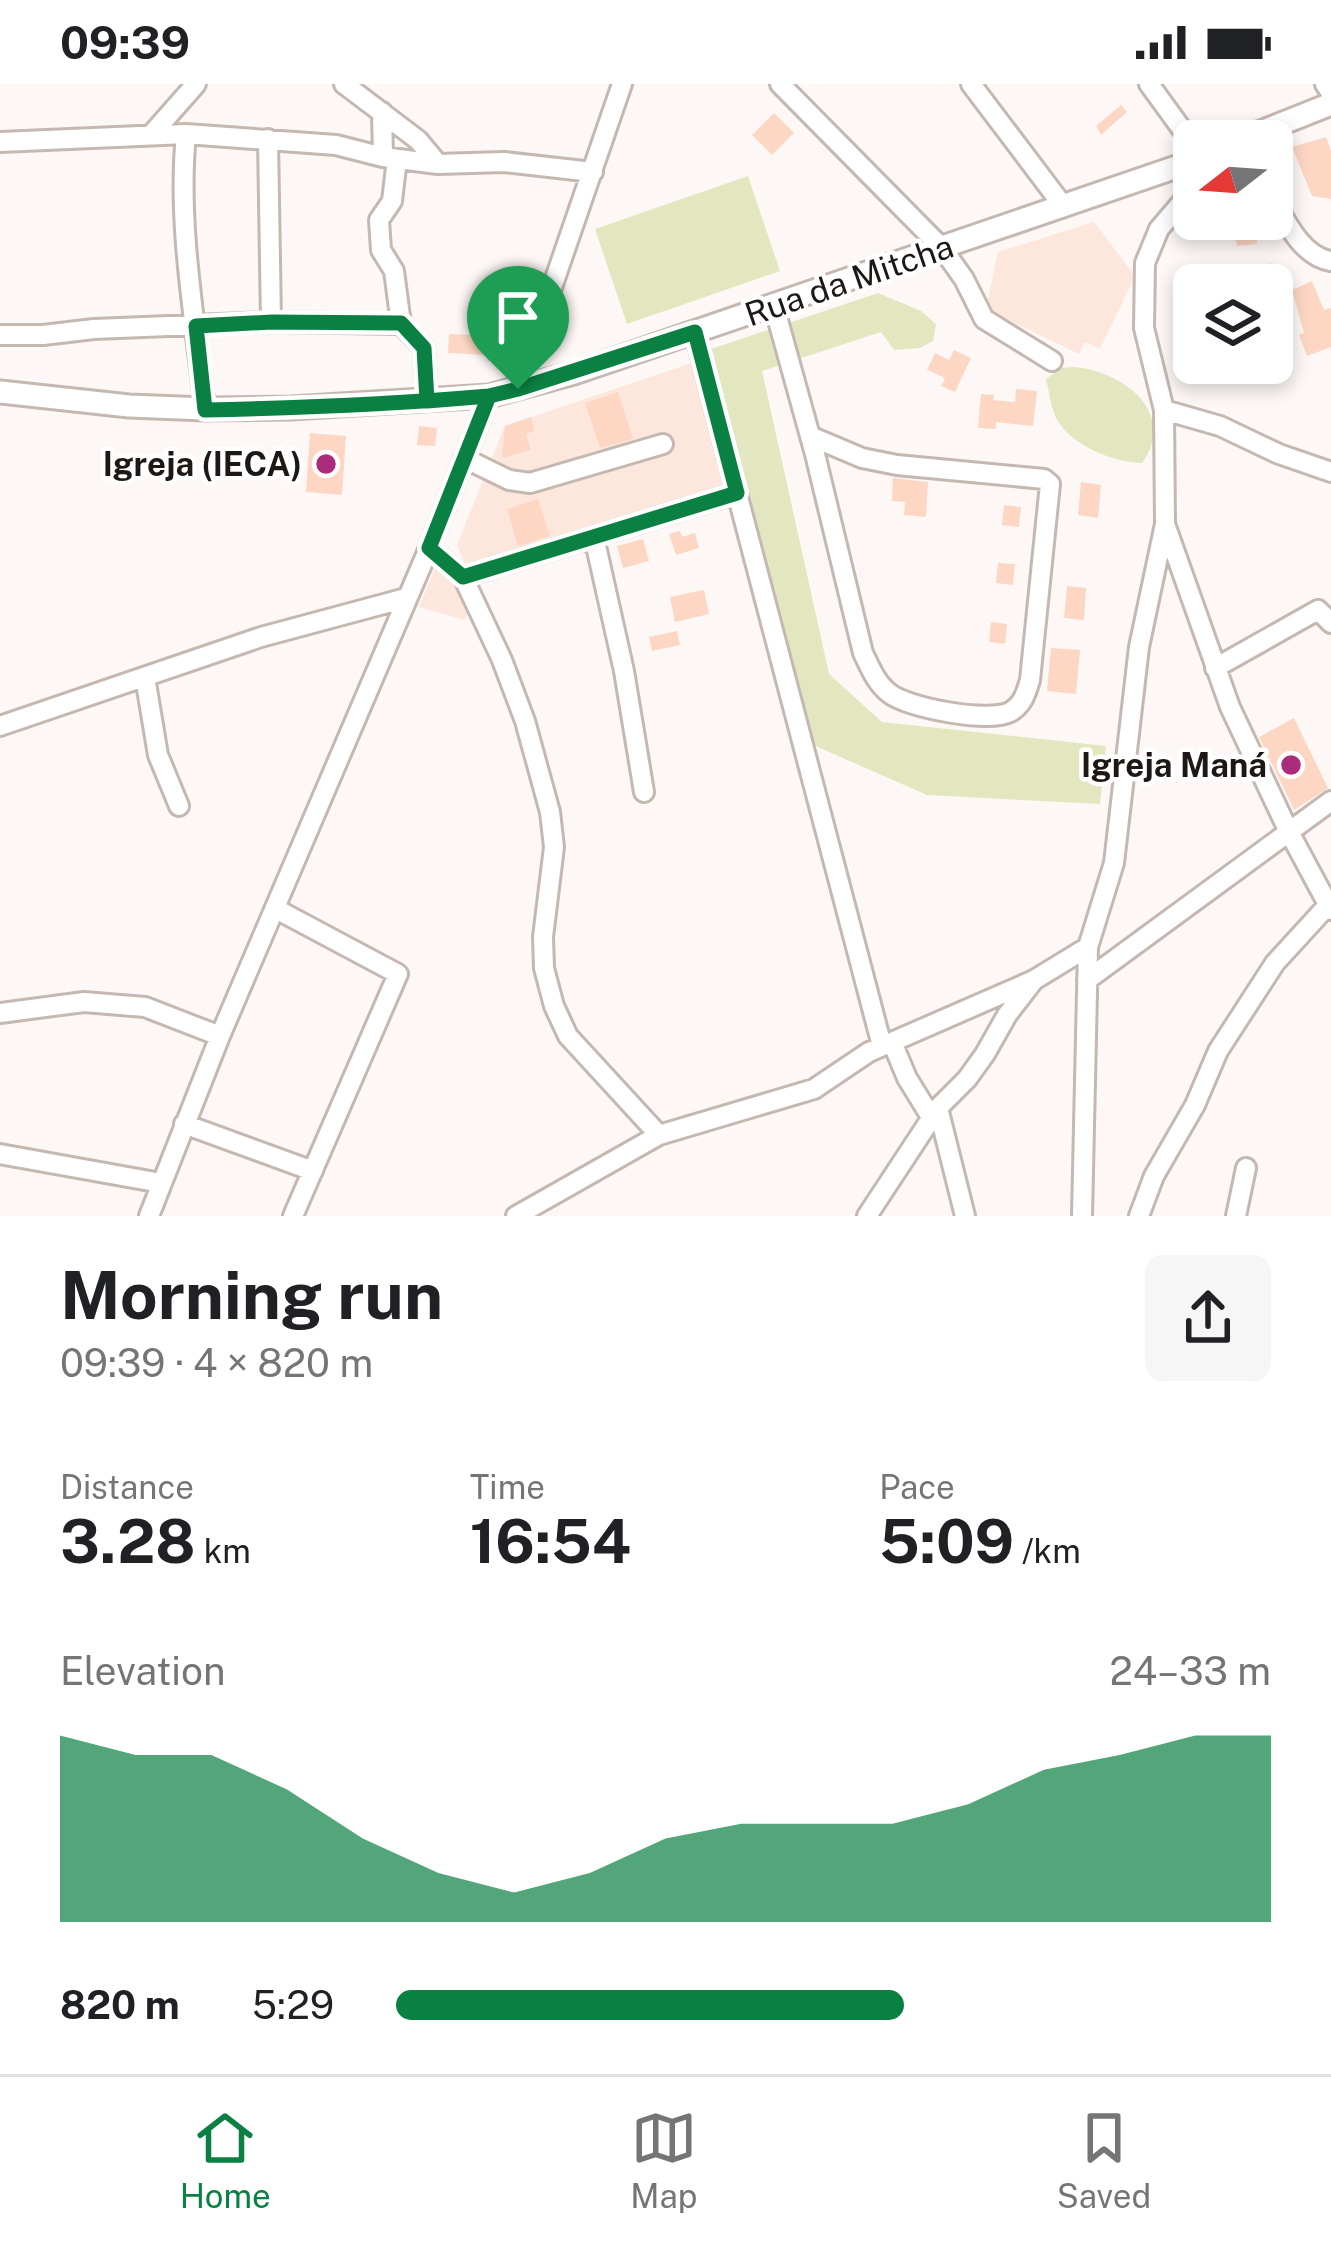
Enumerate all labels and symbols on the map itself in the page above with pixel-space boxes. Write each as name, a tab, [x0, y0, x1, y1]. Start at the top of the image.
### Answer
north arrow	[1173, 120, 1293, 240]
street label: Rua da Mitcha	[740, 227, 958, 333]
pin	[467, 266, 569, 389]
place label: Igreja (IECA)	[103, 445, 302, 483]
marker: Igreja (IECA)	[313, 451, 339, 477]
place label: Igreja Maná	[1081, 746, 1267, 784]
marker: Igreja Maná	[1278, 752, 1304, 778]

